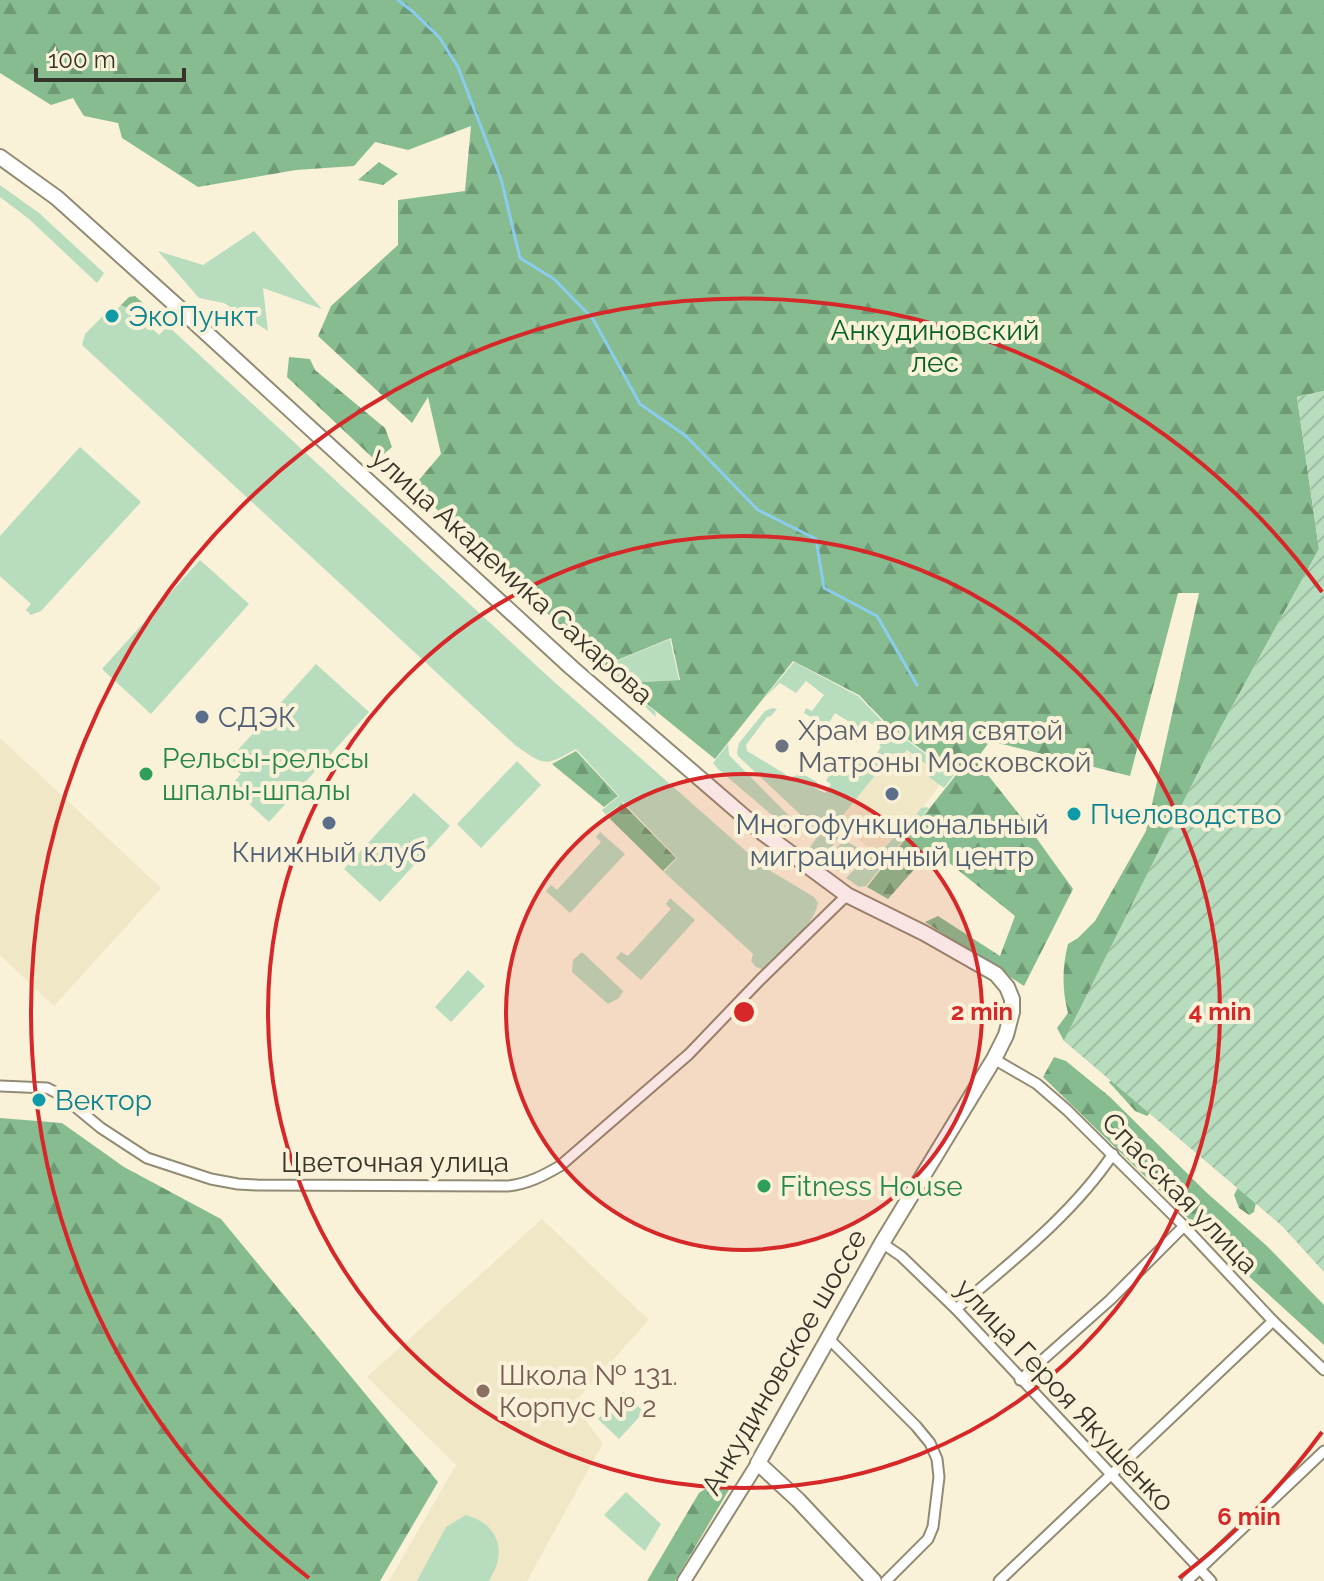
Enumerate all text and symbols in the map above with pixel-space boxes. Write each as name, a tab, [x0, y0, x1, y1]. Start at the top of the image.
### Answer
scale bar	[36, 32, 184, 82]
text: 100 m	[48, 45, 116, 74]
place label: ЭкоПункт	[128, 300, 258, 333]
marker: ЭкоПункт	[103, 307, 121, 325]
park label: Анкудиновский лес	[830, 314, 1040, 379]
street label: улица Академика Сахарова	[364, 441, 660, 711]
place label: СДЭК	[218, 701, 296, 734]
marker: СДЭК	[193, 708, 211, 726]
place label: Храм во имя святой Матроны Московской	[798, 714, 1091, 779]
marker: Храм во имя святой Матроны Московской	[773, 737, 791, 755]
place label: Рельсы-рельсы шпалы-шпалы	[162, 742, 369, 807]
marker: Рельсы-рельсы шпалы-шпалы	[137, 765, 155, 783]
marker: Многофункциональный миграционный центр	[883, 785, 901, 803]
place label: Пчеловодство	[1090, 798, 1282, 831]
marker: Пчеловодство	[1065, 805, 1083, 823]
place label: Многофункциональный миграционный центр	[735, 808, 1049, 873]
marker: Книжный клуб	[320, 814, 338, 832]
place label: Книжный клуб	[232, 836, 426, 869]
text: 2 min	[951, 997, 1013, 1026]
text: 4 min	[1189, 997, 1251, 1026]
centre of rings	[730, 998, 758, 1026]
place label: Вектор	[55, 1084, 152, 1117]
marker: Вектор	[30, 1091, 48, 1109]
street label: Спасская улица	[1095, 1106, 1265, 1280]
street label: Цветочная улица	[281, 1146, 509, 1179]
place label: Fitness House	[780, 1170, 963, 1203]
marker: Fitness House	[755, 1177, 773, 1195]
street label: Анкудиновское шоссе	[694, 1223, 874, 1501]
street label: улица Героя Якушенко	[949, 1272, 1181, 1518]
place label: Школа № 131. Корпус № 2	[499, 1359, 678, 1424]
marker: Школа № 131. Корпус № 2	[474, 1382, 492, 1400]
text: 6 min	[1217, 1502, 1281, 1531]

